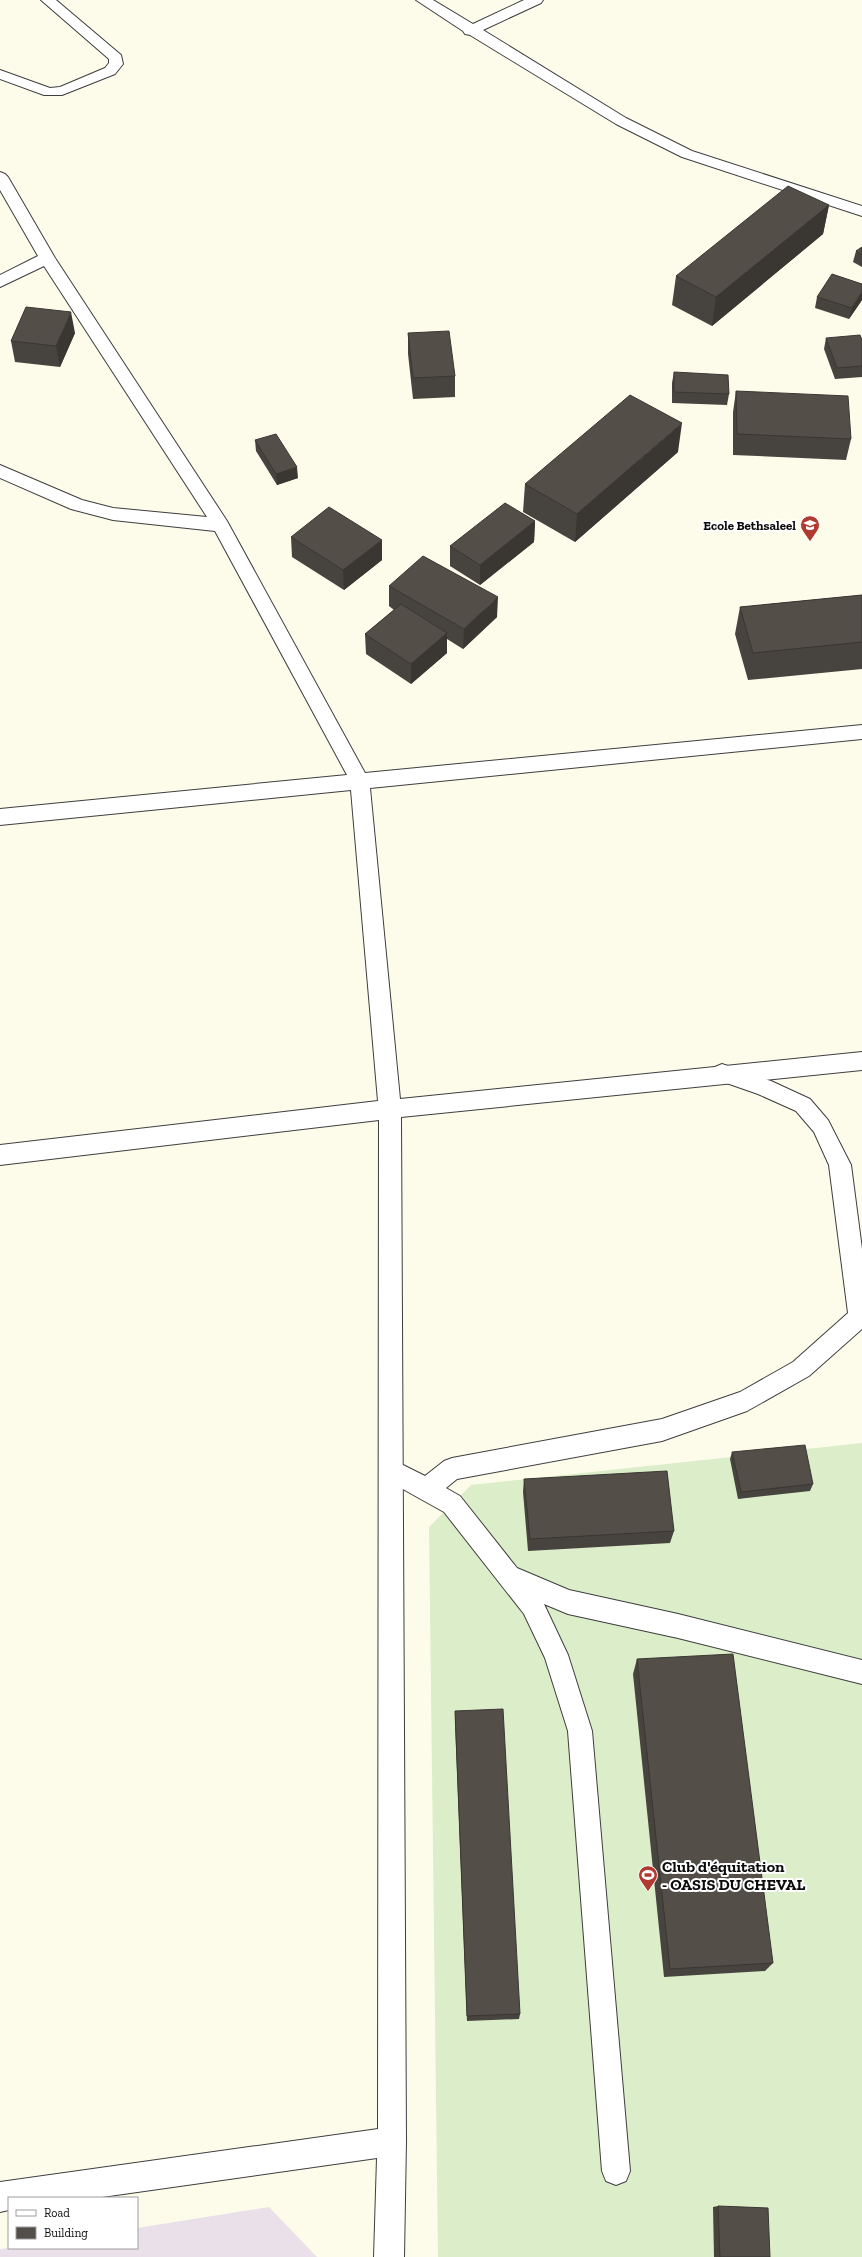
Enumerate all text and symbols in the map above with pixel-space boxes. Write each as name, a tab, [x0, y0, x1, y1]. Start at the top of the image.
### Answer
school or university icon: Ecole Bethsaleel	[799, 514, 821, 542]
place label: Ecole Bethsaleel	[703, 518, 796, 533]
place label: Club d'équitation - OASIS DU CHEVAL	[662, 1857, 805, 1894]
sports icon: Club d'équitation - OASIS DU CHEVAL	[637, 1864, 659, 1892]
legend	[8, 2197, 138, 2249]
text: Road	[44, 2206, 70, 2220]
text: Building	[44, 2226, 88, 2240]

